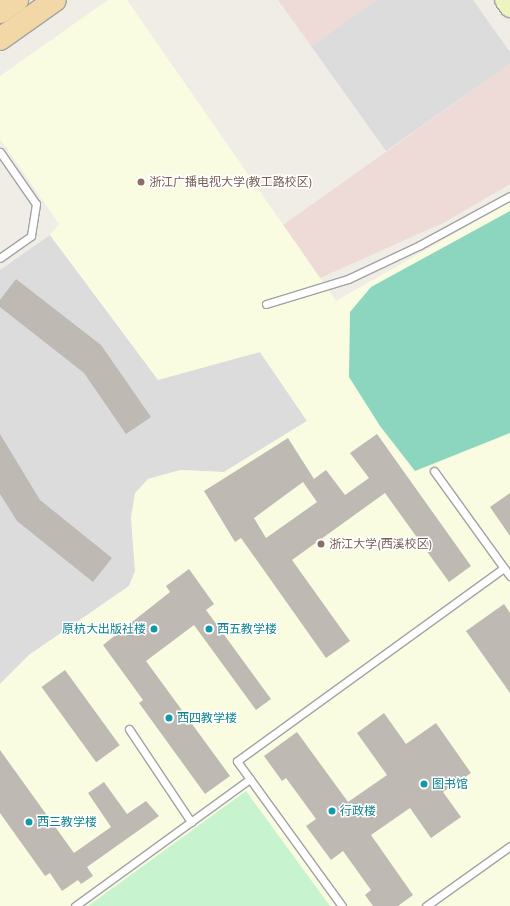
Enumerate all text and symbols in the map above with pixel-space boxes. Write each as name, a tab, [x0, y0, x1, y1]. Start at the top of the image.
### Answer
place label: 浙江广播电视大学(教工路校区)	[149, 175, 313, 189]
marker: 浙江广播电视大学(教工路校区)	[136, 177, 146, 187]
place label: 浙江大学(西溪校区)	[329, 537, 433, 551]
marker: 浙江大学(西溪校区)	[316, 539, 326, 549]
place label: 原杭大出版社楼	[62, 622, 146, 636]
place label: 西五教学楼	[217, 622, 277, 636]
marker: 原杭大出版社楼	[149, 624, 159, 634]
marker: 西五教学楼	[204, 624, 214, 634]
place label: 西四教学楼	[177, 711, 237, 725]
marker: 西四教学楼	[164, 713, 174, 723]
place label: 图书馆	[432, 777, 468, 791]
marker: 图书馆	[419, 779, 429, 789]
place label: 行政楼	[340, 804, 376, 818]
marker: 行政楼	[327, 806, 337, 816]
place label: 西三教学楼	[37, 815, 97, 829]
marker: 西三教学楼	[24, 817, 34, 827]

